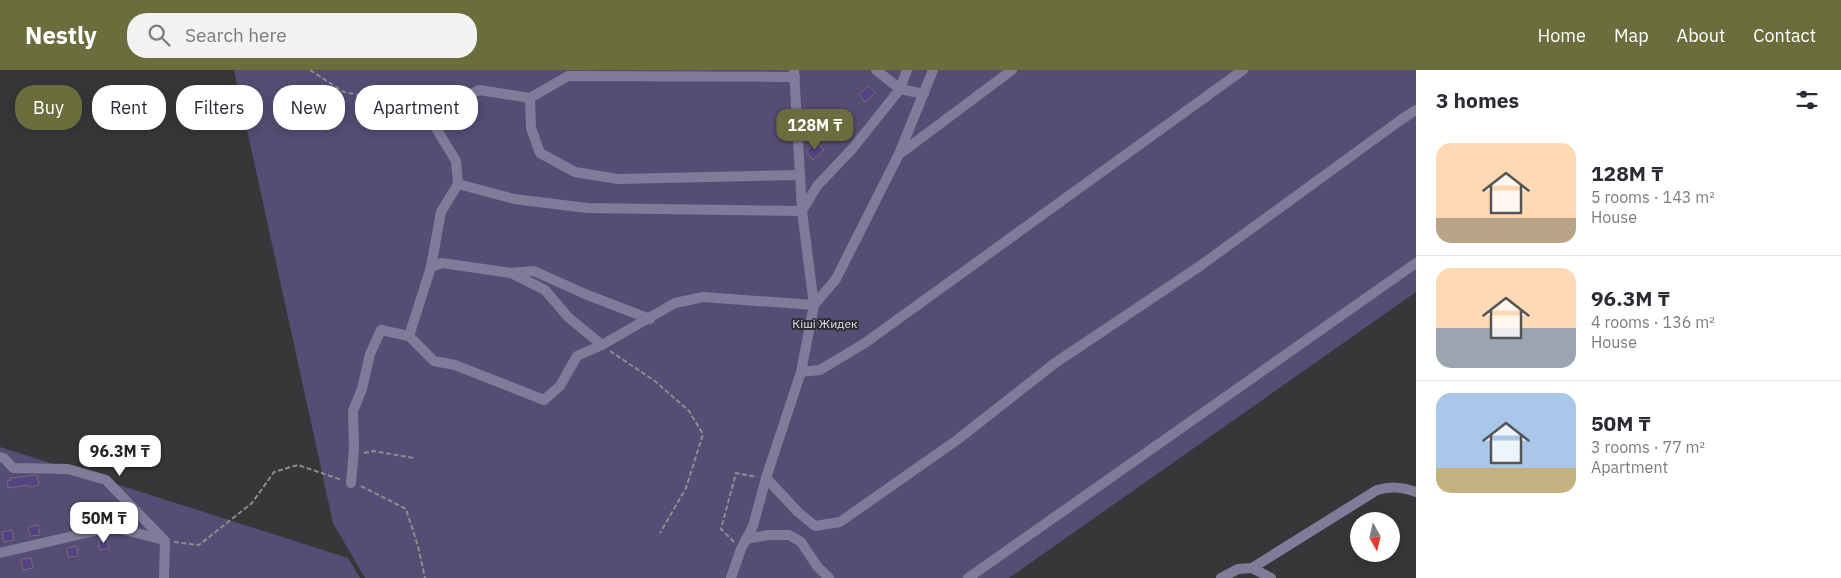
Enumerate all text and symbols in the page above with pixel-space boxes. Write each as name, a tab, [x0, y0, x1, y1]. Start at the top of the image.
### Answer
search box	[127, 13, 477, 58]
text: Nestly	[25, 19, 97, 51]
icon: search	[145, 21, 173, 49]
text: Search here	[185, 23, 287, 47]
text: Home	[1538, 24, 1586, 47]
text: Map	[1614, 24, 1649, 47]
text: About	[1677, 24, 1725, 47]
text: Contact	[1753, 24, 1816, 47]
chip: Buy	[15, 85, 82, 130]
chip: Rent	[92, 85, 166, 130]
chip: Filters	[176, 85, 263, 130]
chip: New	[273, 85, 345, 130]
chip: Apartment	[355, 85, 478, 130]
text: 3 homes	[1436, 86, 1519, 114]
icon: filters	[1793, 86, 1821, 114]
pin: 128M ₸	[774, 108, 856, 151]
text: 128M ₸	[787, 115, 843, 135]
text: 128M ₸	[1591, 159, 1664, 187]
icon: home	[1476, 163, 1536, 223]
text: 5 rooms · 143 m²	[1591, 187, 1715, 207]
text: House	[1591, 207, 1637, 227]
text: 96.3M ₸	[1591, 284, 1670, 312]
icon: home	[1476, 288, 1536, 348]
text: 4 rooms · 136 m²	[1591, 312, 1715, 332]
park label: Кіші Жидек	[792, 316, 858, 331]
text: House	[1591, 332, 1637, 352]
text: 50M ₸	[1591, 409, 1651, 437]
icon: home	[1476, 413, 1536, 473]
pin: 96.3M ₸	[74, 434, 166, 477]
text: 3 rooms · 77 m²	[1591, 437, 1705, 457]
text: 96.3M ₸	[90, 441, 150, 461]
text: Apartment	[1591, 457, 1668, 477]
pin: 50M ₸	[69, 502, 139, 544]
text: 50M ₸	[81, 508, 127, 528]
north arrow	[1350, 512, 1400, 562]
map controls	[1350, 512, 1400, 562]

